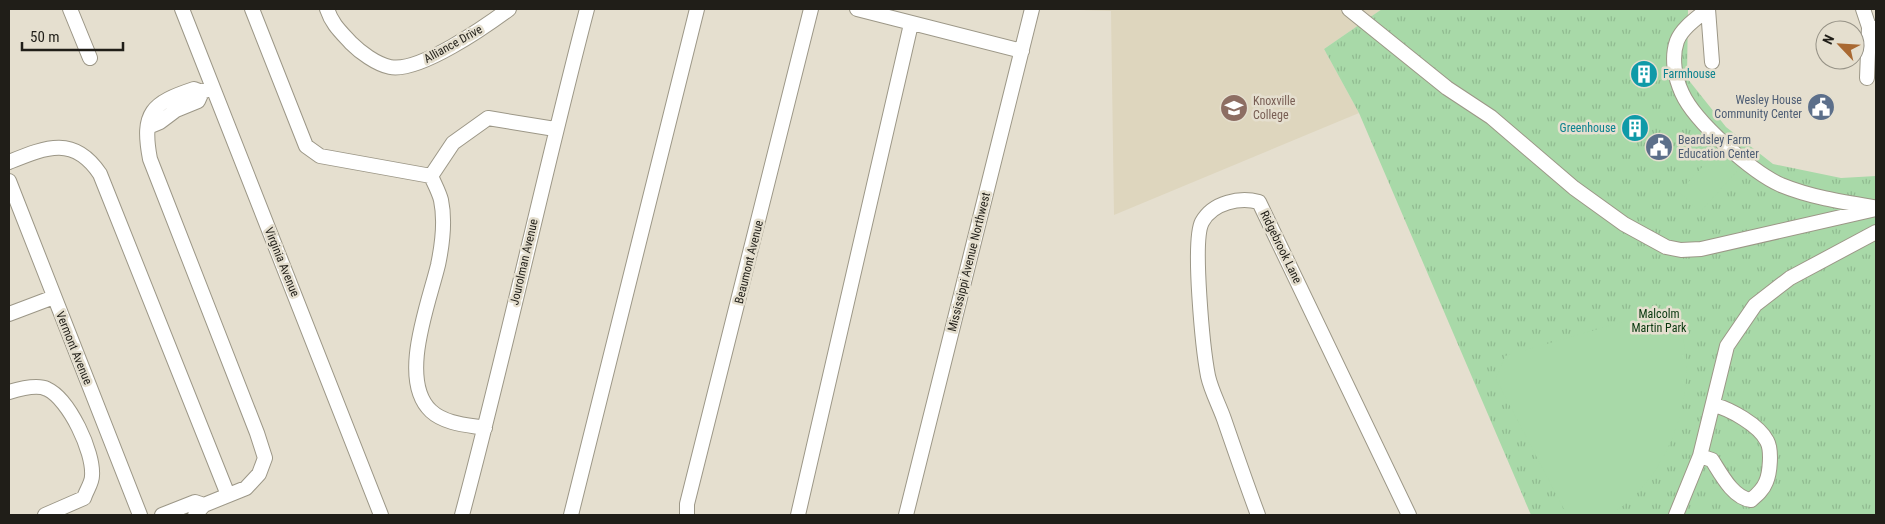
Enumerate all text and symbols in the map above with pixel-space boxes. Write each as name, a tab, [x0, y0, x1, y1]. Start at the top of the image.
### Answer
scale bar	[22, 20, 124, 52]
north arrow	[1815, 20, 1865, 70]
street label: Alliance Drive	[421, 22, 485, 66]
text: 50 m	[30, 28, 60, 46]
text: N	[1819, 32, 1837, 47]
building icon: Farmhouse	[1629, 59, 1659, 89]
place label: Farmhouse	[1663, 67, 1716, 81]
public building icon: Wesley House Community Center	[1806, 92, 1836, 122]
school or university icon: Knoxville College	[1219, 93, 1249, 123]
place label: Wesley House Community Center	[1714, 93, 1802, 121]
place label: Knoxville College	[1253, 94, 1296, 122]
building icon: Greenhouse	[1620, 113, 1650, 143]
place label: Greenhouse	[1560, 121, 1616, 135]
public building icon: Beardsley Farm Education Center	[1644, 132, 1674, 162]
place label: Beardsley Farm Education Center	[1678, 133, 1759, 161]
street label: Mississippi Avenue Northwest	[945, 190, 993, 333]
street label: Ridgebrook Lane	[1257, 208, 1305, 286]
street label: Jourolman Avenue	[507, 217, 541, 306]
street label: Beaumont Avenue	[732, 218, 766, 305]
street label: Virginia Avenue	[262, 225, 302, 299]
park label: Malcolm Martin Park	[1631, 307, 1687, 335]
street label: Vermont Avenue	[53, 309, 95, 387]

